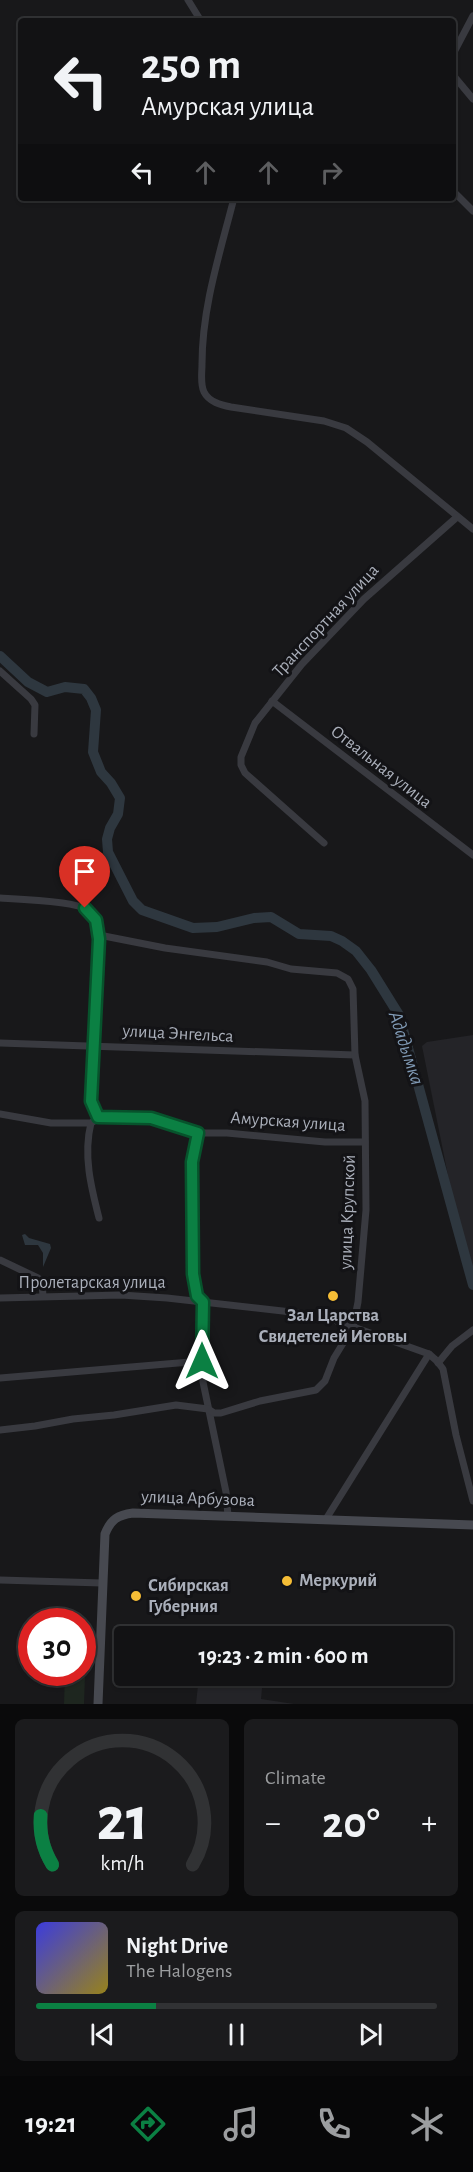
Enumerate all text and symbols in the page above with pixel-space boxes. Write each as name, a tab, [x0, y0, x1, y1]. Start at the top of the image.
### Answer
icon: left	[42, 42, 120, 120]
text: 250 m	[141, 44, 241, 86]
text: Амурская улица	[141, 93, 314, 120]
icon: left	[126, 156, 159, 189]
icon: ahead	[189, 156, 222, 189]
icon: ahead	[252, 156, 285, 189]
icon: right	[315, 156, 348, 189]
street label: Транспортная улица	[269, 561, 383, 681]
street label: Отвальная улица	[327, 722, 435, 812]
pin	[59, 846, 110, 908]
icon: arrive	[68, 855, 101, 888]
water label: Ададымка	[384, 1008, 427, 1087]
street label: улица Энгельса	[121, 1022, 234, 1046]
street label: Амурская улица	[230, 1109, 346, 1135]
street label: улица Крупской	[337, 1154, 359, 1271]
street label: Пролетарская улица	[18, 1274, 166, 1292]
marker: Зал Царства Свидетелей Иеговы	[326, 1289, 340, 1303]
place label: Зал Царства Свидетелей Иеговы	[259, 1307, 407, 1346]
position arrow	[170, 1329, 234, 1393]
street label: улица Арбузова	[140, 1487, 255, 1510]
place label: Меркурий	[299, 1572, 377, 1590]
marker: Меркурий	[280, 1574, 294, 1588]
place label: Сибирская Губерния	[148, 1577, 229, 1616]
marker: Сибирская Губерния	[129, 1589, 143, 1603]
speed limit sign: 30	[18, 1608, 96, 1686]
text: 19:23 · 2 min · 600 m	[198, 1645, 369, 1667]
text: Climate	[265, 1768, 326, 1788]
text: 21	[96, 1789, 148, 1851]
text: 20°	[322, 1801, 380, 1846]
text: −	[265, 1807, 281, 1840]
text: +	[421, 1807, 437, 1840]
text: km/h	[100, 1853, 144, 1874]
text: Night Drive	[126, 1935, 228, 1957]
text: The Halogens	[126, 1961, 232, 1981]
icon: previous	[86, 2018, 119, 2051]
icon: pause	[220, 2018, 253, 2051]
icon: next	[354, 2018, 387, 2051]
icon: directions	[127, 2103, 169, 2145]
icon: music	[220, 2103, 262, 2145]
icon: phone	[313, 2103, 355, 2145]
icon: climate	[406, 2103, 448, 2145]
text: 19:21	[25, 2110, 77, 2137]

